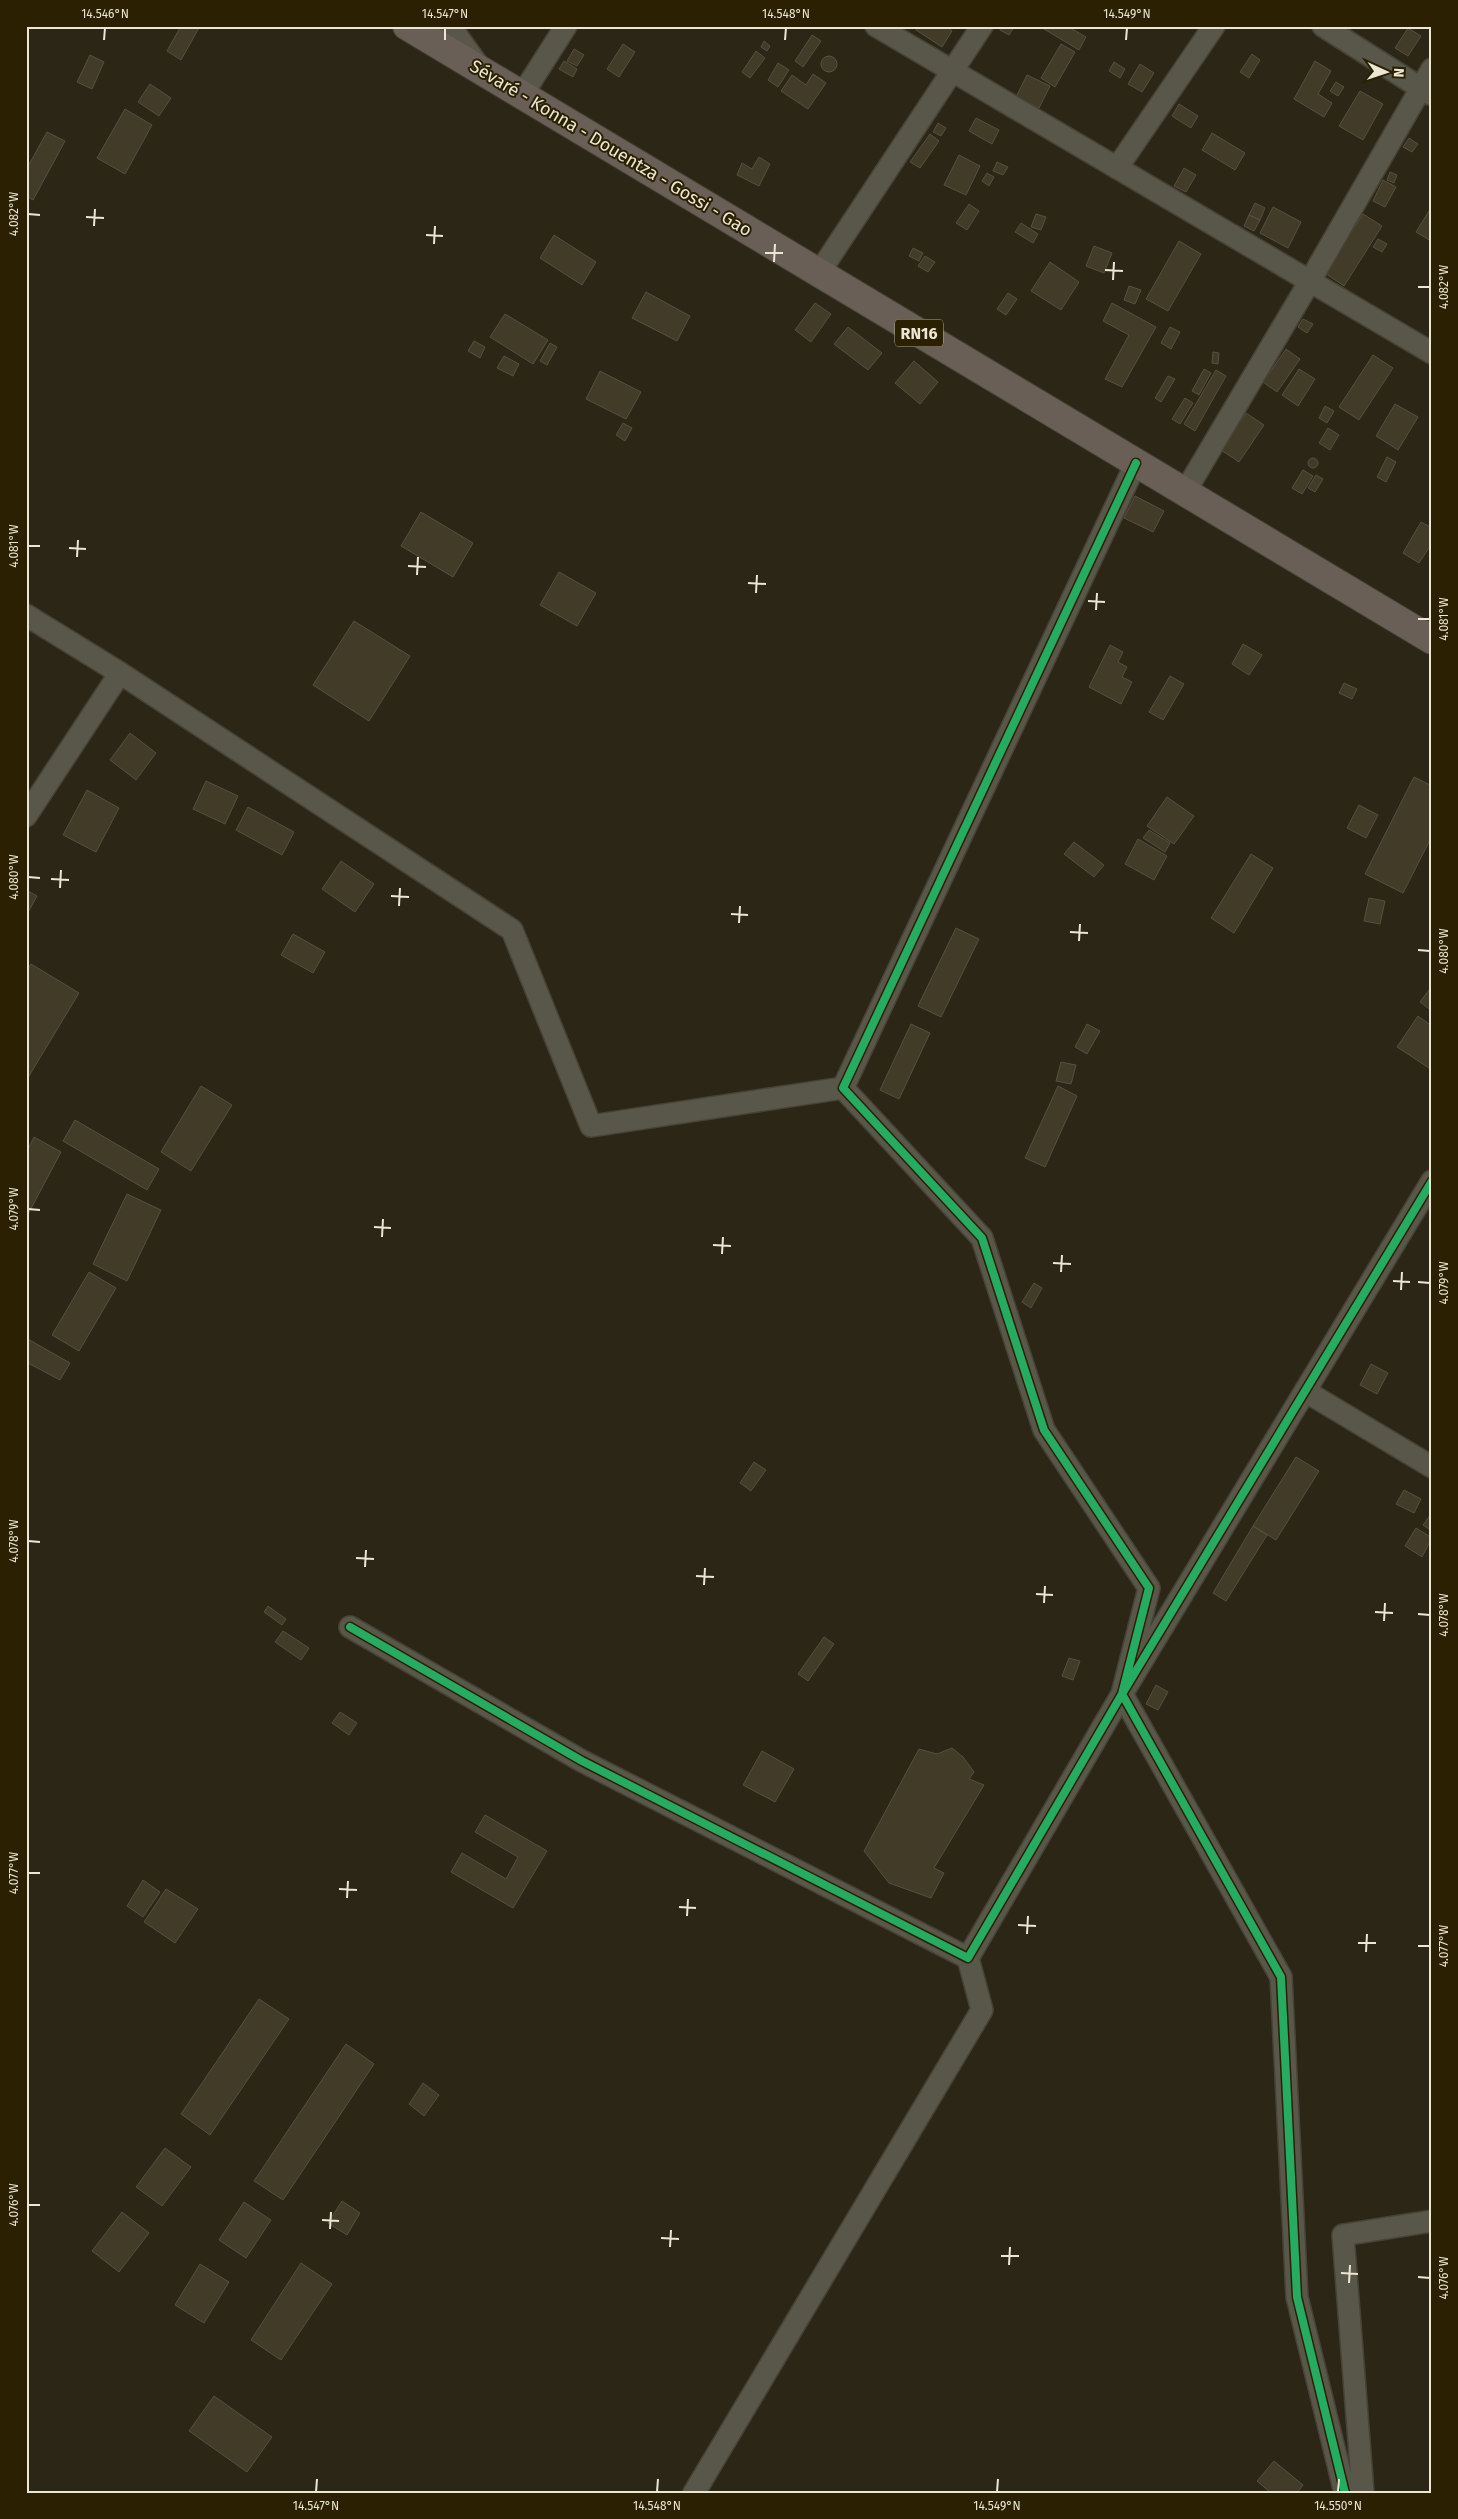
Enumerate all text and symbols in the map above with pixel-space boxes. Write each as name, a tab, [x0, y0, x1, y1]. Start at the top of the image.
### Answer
text: 14.546°N	[81, 7, 129, 21]
text: 14.547°N	[422, 7, 468, 21]
text: 14.548°N	[762, 7, 810, 21]
text: 14.549°N	[1103, 7, 1151, 21]
north arrow	[1360, 48, 1410, 98]
street label: Sévaré - Konna - Douentza - Gossi - Gao	[466, 55, 756, 241]
text: N	[1390, 68, 1407, 78]
text: 4.082°W	[7, 192, 21, 236]
text: 4.082°W	[1437, 265, 1451, 309]
road number: RN16	[895, 319, 943, 346]
text: 4.081°W	[7, 524, 21, 568]
text: 4.081°W	[1437, 597, 1451, 641]
text: 4.080°W	[7, 854, 21, 900]
text: 4.080°W	[1437, 928, 1451, 974]
text: 4.079°W	[7, 1187, 21, 1231]
text: 4.079°W	[1437, 1261, 1451, 1305]
text: 4.078°W	[7, 1519, 21, 1563]
text: 4.078°W	[1437, 1593, 1451, 1637]
text: 4.077°W	[7, 1852, 21, 1894]
text: 4.077°W	[1437, 1925, 1451, 1967]
text: 4.076°W	[7, 2183, 21, 2227]
text: 4.076°W	[1437, 2256, 1451, 2300]
text: 14.547°N	[293, 2499, 339, 2513]
text: 14.548°N	[633, 2499, 681, 2513]
text: 14.549°N	[973, 2499, 1021, 2513]
text: 14.550°N	[1314, 2499, 1362, 2513]

